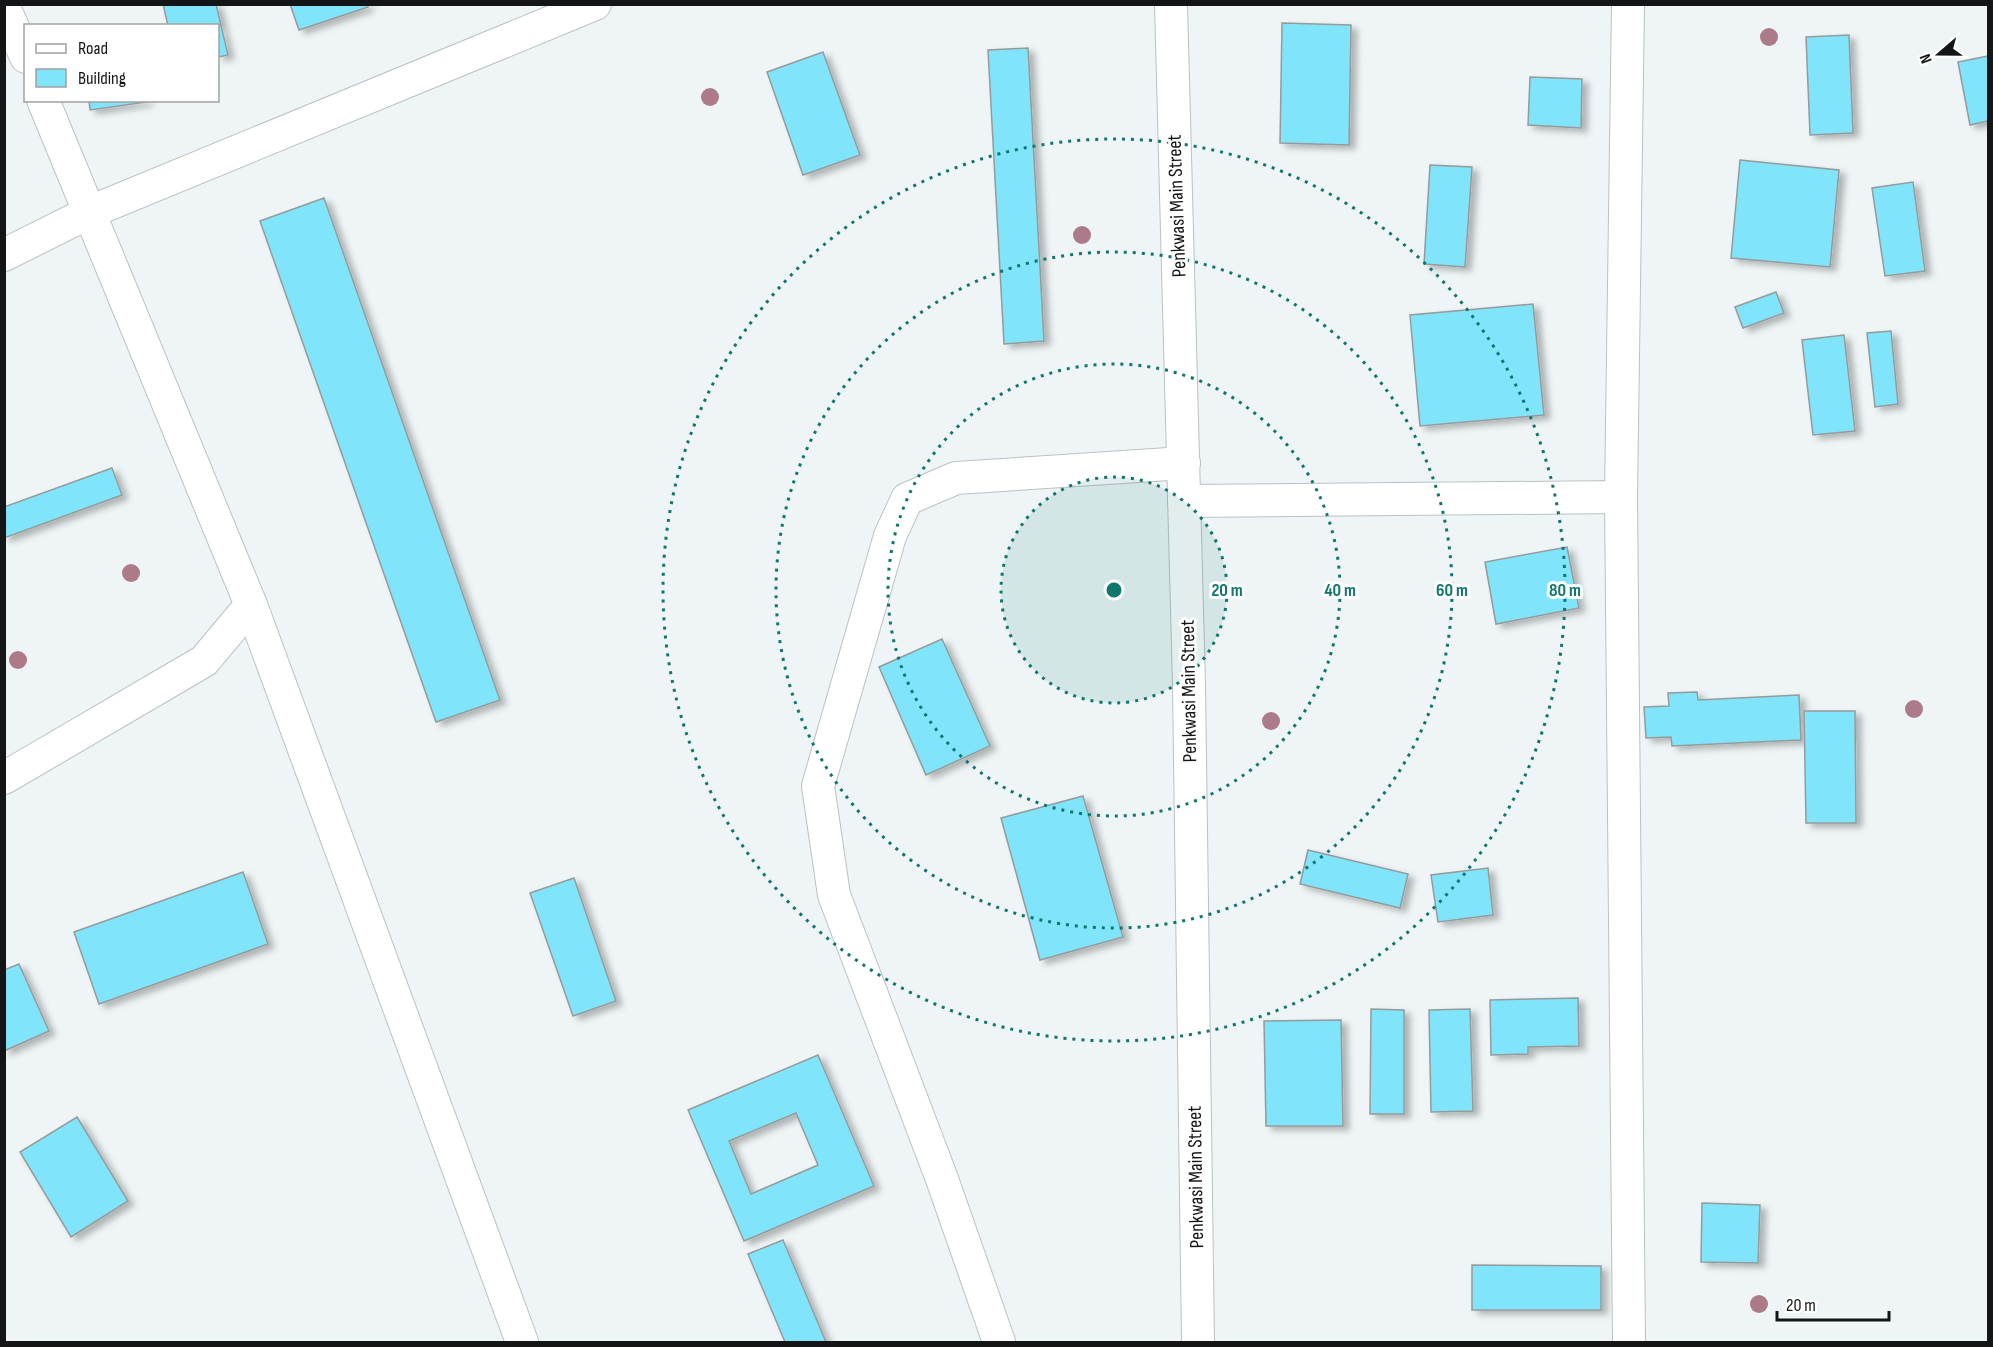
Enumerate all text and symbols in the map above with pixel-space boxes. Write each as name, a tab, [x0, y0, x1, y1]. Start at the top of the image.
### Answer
legend	[24, 24, 219, 102]
north arrow	[1909, 24, 1969, 84]
text: Road	[78, 38, 108, 59]
text: N	[1916, 51, 1937, 66]
text: Building	[78, 68, 126, 89]
street label: Penkwasi Main Street	[1163, 134, 1191, 278]
centre of rings	[1104, 580, 1124, 600]
text: 20 m	[1211, 580, 1243, 601]
text: 40 m	[1324, 580, 1356, 601]
text: 60 m	[1436, 580, 1468, 601]
text: 80 m	[1549, 580, 1581, 601]
street label: Penkwasi Main Street	[1176, 619, 1202, 763]
street label: Penkwasi Main Street	[1183, 1105, 1209, 1249]
scale bar	[1777, 1284, 1890, 1322]
text: 20 m	[1786, 1295, 1816, 1316]

